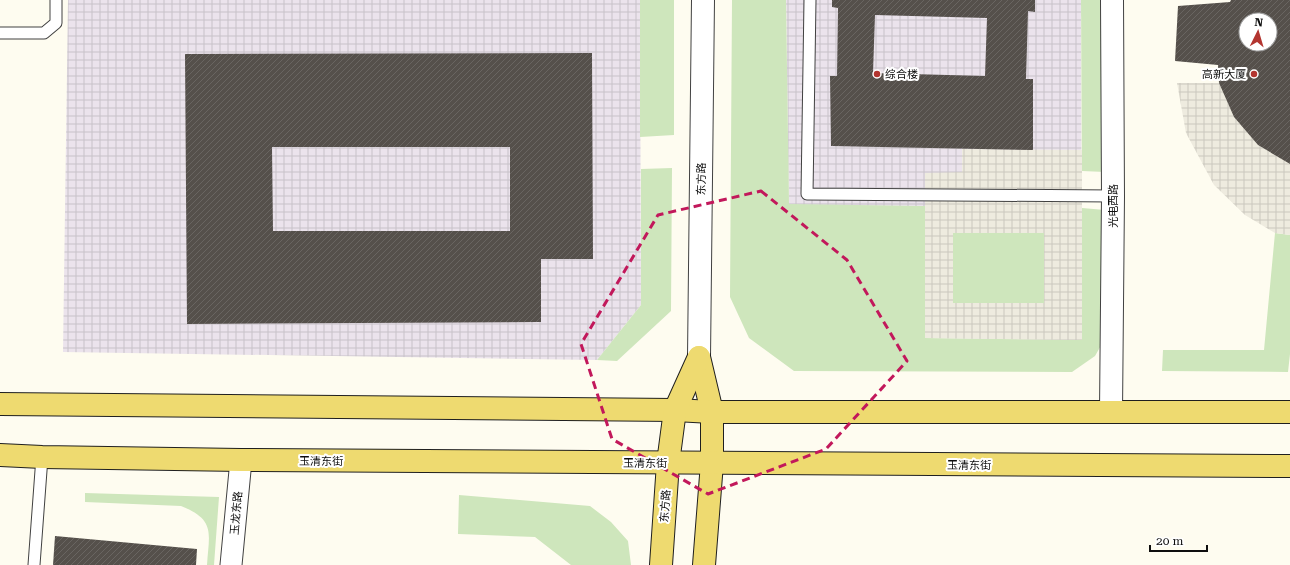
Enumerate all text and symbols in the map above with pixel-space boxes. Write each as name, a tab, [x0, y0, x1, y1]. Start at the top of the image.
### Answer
north arrow	[1238, 12, 1278, 52]
text: N	[1254, 16, 1264, 29]
place label: 综合楼	[885, 68, 918, 81]
place label: 高新大厦	[1202, 68, 1246, 81]
marker: 综合楼	[872, 69, 882, 79]
marker: 高新大厦	[1249, 69, 1259, 79]
street label: 东方路	[695, 162, 708, 196]
street label: 光电西路	[1107, 184, 1120, 228]
street label: 玉清东街	[299, 455, 343, 468]
street label: 玉清东街	[623, 457, 667, 470]
street label: 玉清东街	[947, 459, 991, 472]
street label: 东方路	[658, 489, 673, 523]
street label: 玉龙东路	[228, 491, 245, 536]
scale bar	[1150, 527, 1207, 553]
text: 20 m	[1156, 534, 1183, 548]

